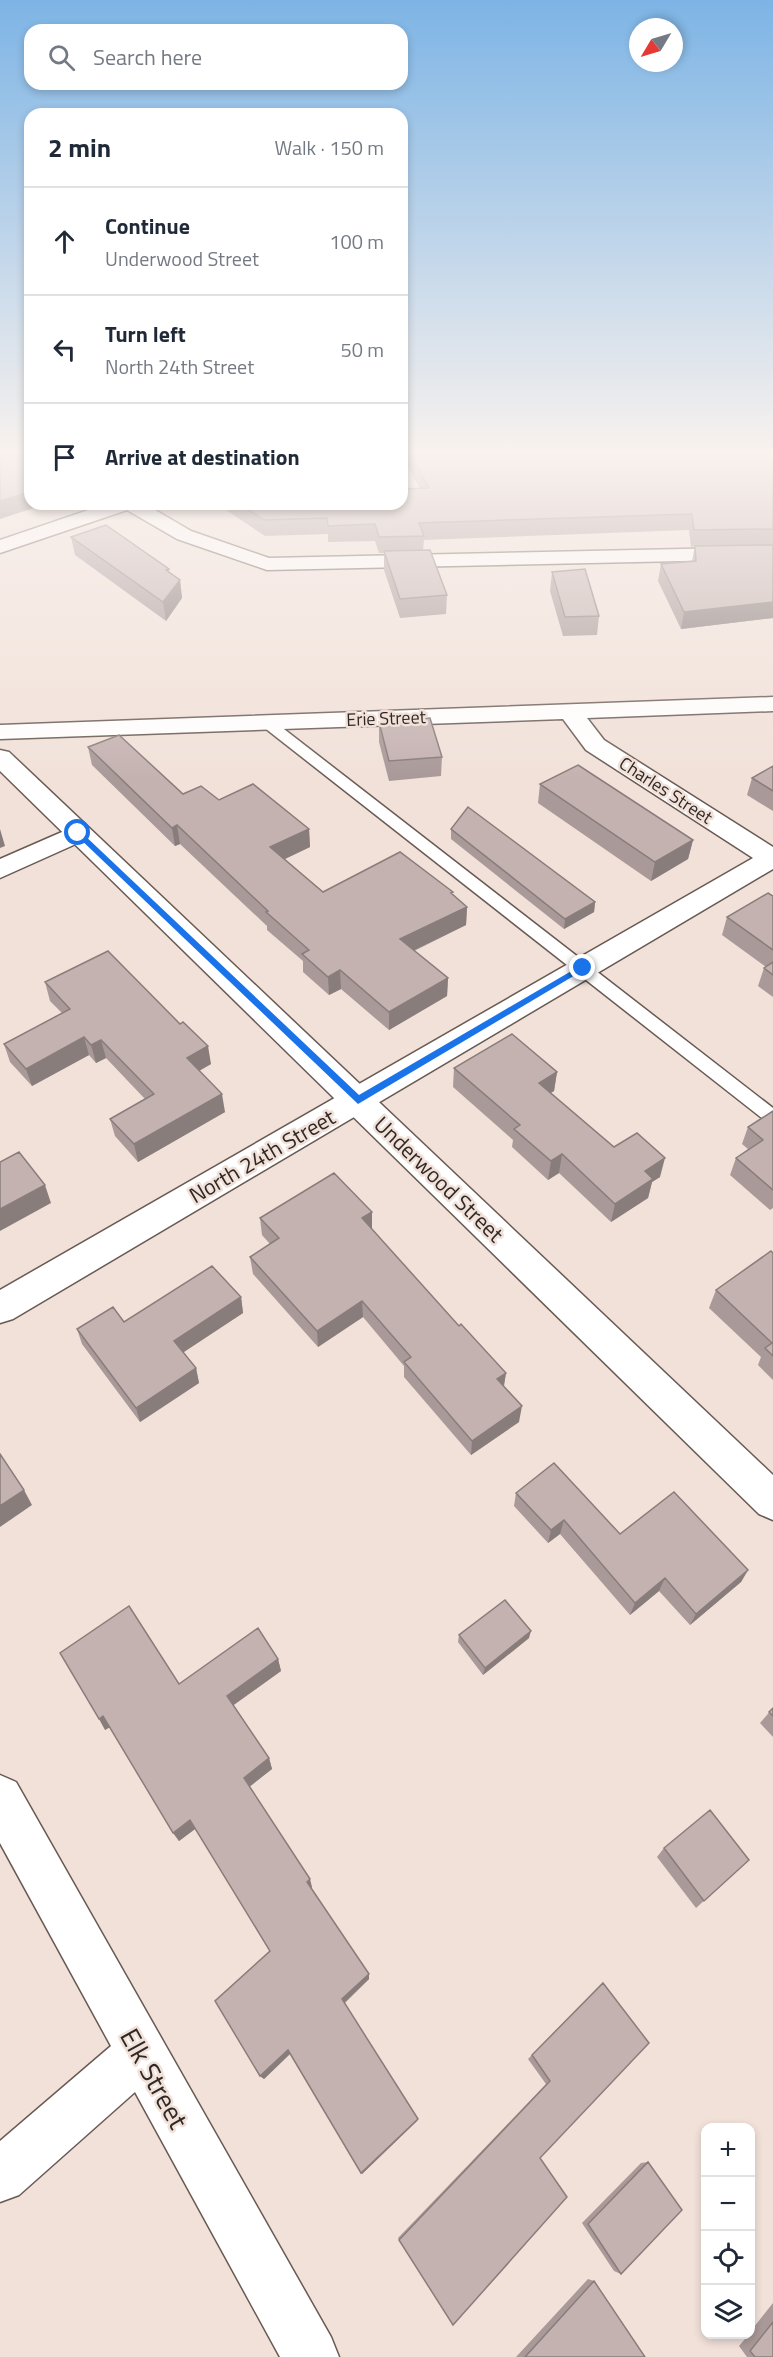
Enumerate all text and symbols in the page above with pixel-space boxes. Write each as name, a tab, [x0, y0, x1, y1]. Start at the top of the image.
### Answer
north arrow	[629, 18, 683, 72]
search box	[24, 24, 408, 90]
text: Search here	[93, 40, 202, 74]
icon: search	[45, 41, 78, 74]
text: 2 min	[48, 128, 111, 167]
text: Walk · 150 m	[275, 132, 384, 163]
text: Continue	[105, 209, 190, 243]
icon: ahead	[48, 225, 81, 258]
text: 100 m	[329, 226, 384, 257]
text: Underwood Street	[105, 243, 259, 274]
text: Turn left	[105, 317, 186, 351]
icon: left	[48, 333, 81, 366]
text: 50 m	[340, 334, 384, 365]
text: North 24th Street	[105, 351, 254, 382]
text: Arrive at destination	[105, 440, 300, 474]
icon: arrive	[48, 441, 81, 474]
street label: Erie Street	[346, 703, 427, 733]
street label: Charles Street	[614, 750, 719, 831]
route start	[64, 819, 90, 845]
route end	[569, 954, 595, 980]
street label: North 24th Street	[182, 1100, 342, 1212]
street label: Underwood Street	[366, 1108, 512, 1250]
street label: Elk Street	[110, 2020, 200, 2136]
map controls	[701, 2123, 755, 2339]
button: +	[701, 2123, 755, 2177]
button: −	[701, 2177, 755, 2231]
button: locate	[701, 2231, 755, 2285]
button: layers	[701, 2285, 755, 2339]

